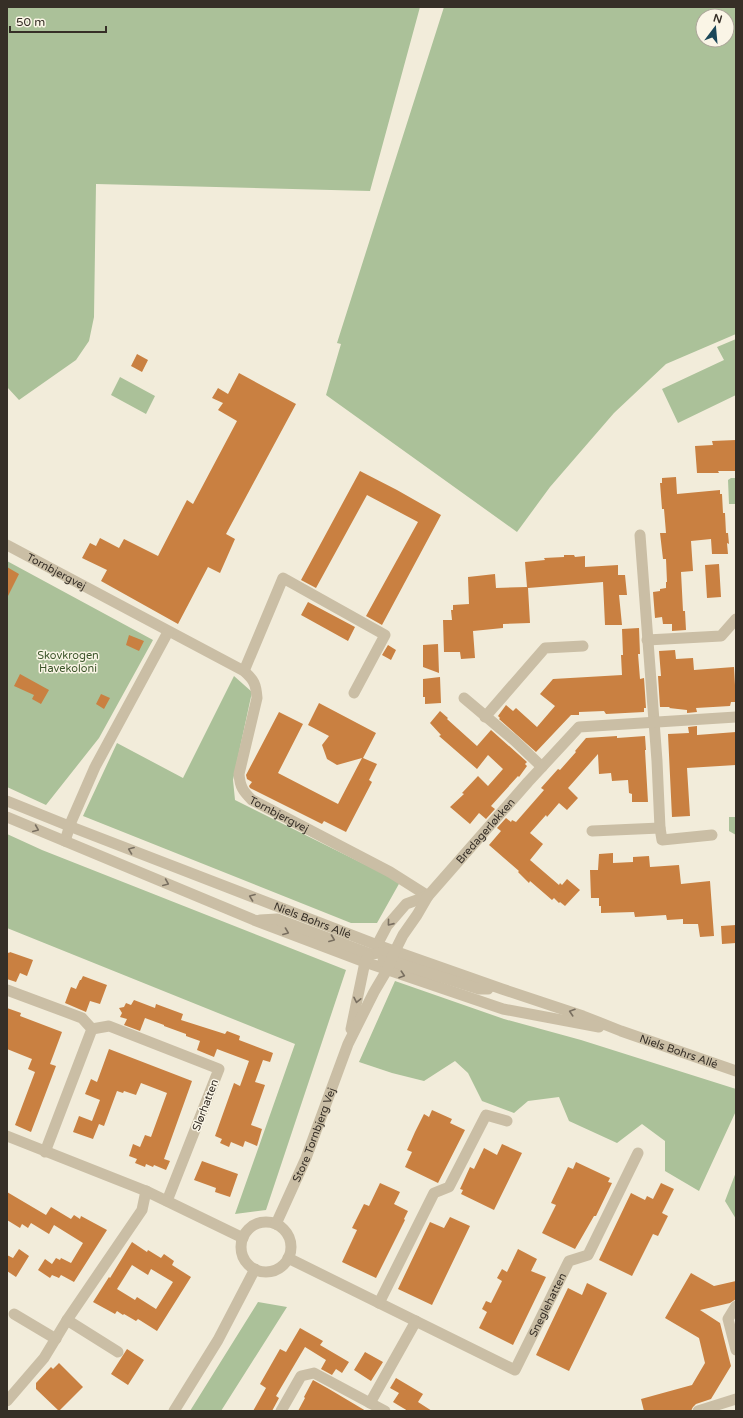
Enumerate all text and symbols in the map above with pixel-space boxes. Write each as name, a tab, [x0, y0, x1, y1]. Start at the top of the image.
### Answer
scale bar	[10, 8, 106, 34]
north arrow	[695, 8, 735, 48]
text: N	[712, 11, 724, 26]
text: 50 m	[16, 15, 45, 29]
street label: Tornbjergvej	[24, 551, 88, 593]
park label: Skovkrogen Havekoloni	[37, 649, 99, 675]
street label: Tornbjergvej	[247, 794, 311, 836]
street label: Bredagerløkken	[453, 796, 518, 866]
one-way arrow	[32, 824, 40, 832]
one-way arrow	[127, 847, 134, 855]
one-way arrow	[161, 878, 169, 886]
one-way arrow	[249, 893, 256, 901]
street label: Niels Bohrs Allé	[272, 900, 353, 941]
one-way arrow	[387, 919, 394, 926]
one-way arrow	[283, 928, 290, 936]
one-way arrow	[328, 935, 335, 943]
one-way arrow	[398, 970, 405, 979]
one-way arrow	[353, 997, 361, 1004]
one-way arrow	[568, 1008, 575, 1017]
street label: Niels Bohrs Allé	[638, 1032, 719, 1071]
street label: Slørhatten	[190, 1077, 221, 1133]
street label: Store Tornbjerg Vej	[290, 1086, 338, 1184]
street label: Sneglehatten	[527, 1271, 569, 1339]

